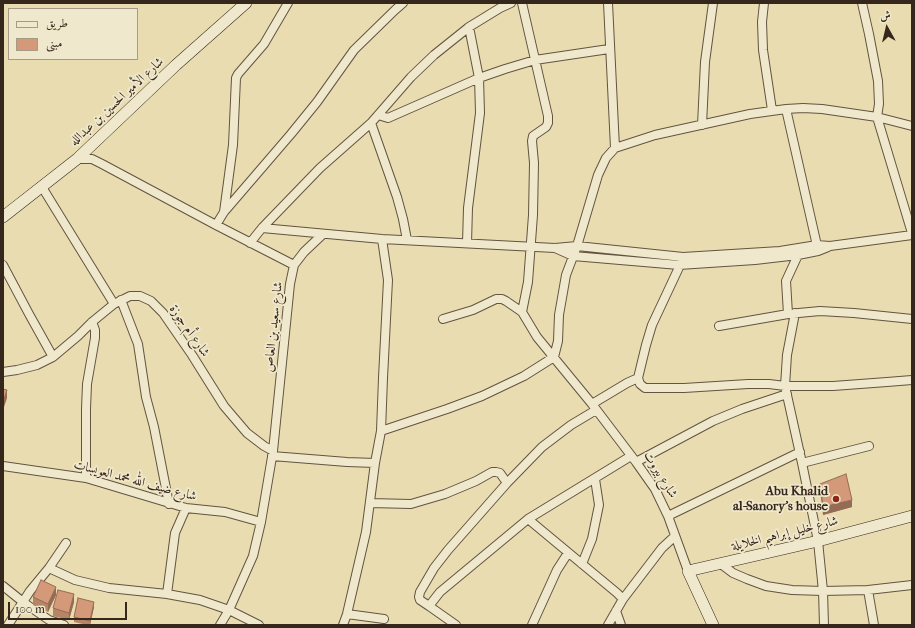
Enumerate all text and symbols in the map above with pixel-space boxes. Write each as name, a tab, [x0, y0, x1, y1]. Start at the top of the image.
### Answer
legend	[8, 8, 138, 60]
north arrow	[867, 8, 907, 48]
text: ش	[879, 8, 892, 23]
text: طريق	[46, 16, 68, 30]
text: مبنى	[46, 36, 62, 50]
street label: شارع الأمير الحسين بن عبدالله	[67, 54, 167, 150]
street label: شارع سعيد بن العاص	[262, 281, 286, 373]
street label: شارع أم جوزة	[165, 302, 213, 360]
street label: شارع بيروت	[640, 449, 680, 501]
street label: شارع ضيف الله محمد العويسات	[72, 457, 198, 505]
place label: Abu Khalid al-Sanory's house	[733, 484, 828, 515]
marker: Abu Khalid al-Sanory's house	[831, 494, 841, 504]
street label: شارع خليل إبراهيم الخلايلة	[730, 513, 840, 555]
scale bar	[10, 594, 129, 620]
text: 100 m	[15, 602, 45, 616]

